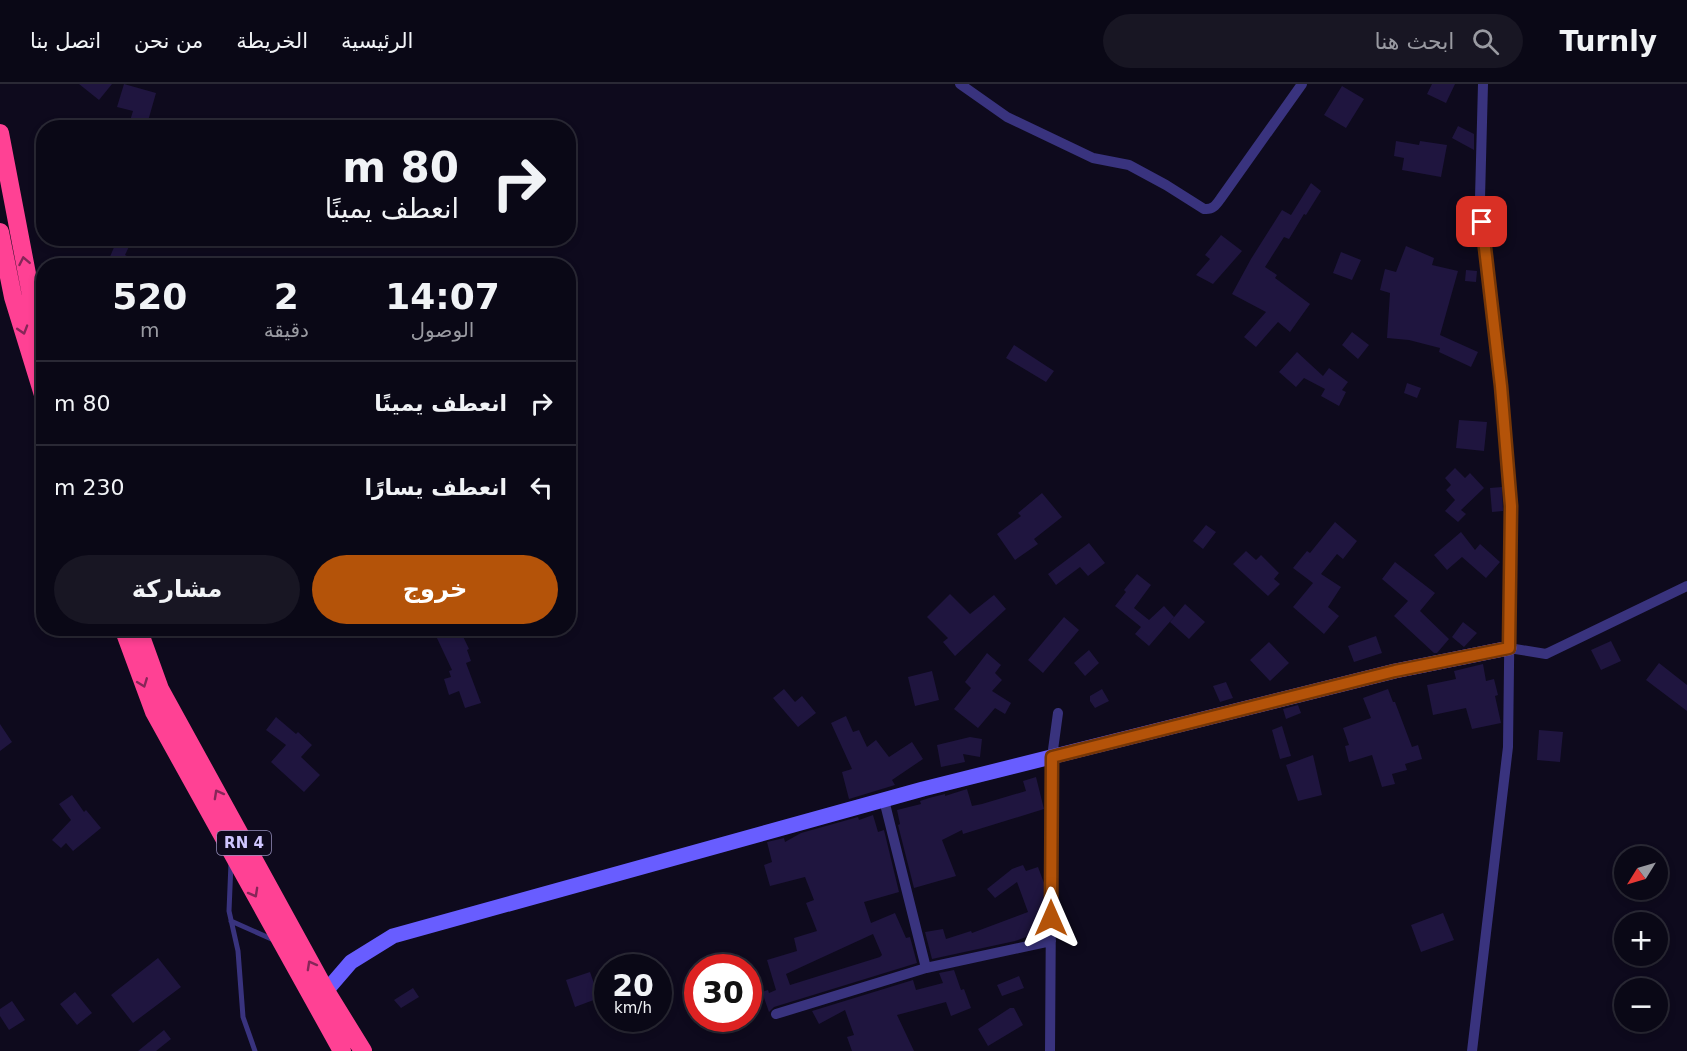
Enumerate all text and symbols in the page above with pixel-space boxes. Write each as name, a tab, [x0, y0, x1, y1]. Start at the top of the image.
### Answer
search box	[1103, 14, 1523, 68]
icon: search	[1469, 25, 1502, 58]
text: Turnly	[1559, 25, 1657, 58]
text: اتصل بنا	[30, 29, 101, 53]
text: من نحن	[134, 29, 203, 53]
text: الخريطة	[236, 29, 308, 53]
text: الرئيسية	[341, 29, 413, 53]
text: ابحث هنا	[1374, 29, 1454, 54]
text: 80 m	[342, 143, 459, 192]
icon: right	[480, 144, 558, 222]
text: انعطف يمينًا	[325, 193, 459, 224]
pin	[1456, 196, 1507, 247]
icon: arrive	[1465, 205, 1498, 238]
one-way arrow	[18, 256, 31, 266]
text: 520	[112, 276, 187, 317]
text: 2	[274, 276, 299, 317]
text: 14:07	[385, 276, 500, 317]
text: m	[140, 318, 160, 342]
text: دقيقة	[264, 318, 309, 342]
text: الوصول	[411, 318, 474, 342]
one-way arrow	[16, 324, 28, 335]
icon: right	[525, 387, 558, 420]
text: 80 m	[54, 391, 110, 416]
text: انعطف يمينًا	[374, 391, 507, 416]
icon: left	[525, 471, 558, 504]
text: 230 m	[54, 475, 124, 500]
text: انعطف يسارًا	[364, 475, 507, 500]
button: مشاركة	[54, 555, 300, 624]
button: خروج	[312, 555, 558, 624]
one-way arrow	[136, 677, 149, 688]
one-way arrow	[214, 790, 225, 800]
road number: RN 4	[217, 831, 271, 855]
north arrow	[1614, 846, 1668, 900]
map controls	[1614, 846, 1668, 1032]
one-way arrow	[247, 886, 258, 897]
position arrow	[1019, 886, 1083, 950]
button: +	[1614, 912, 1668, 966]
speed limit sign: 30	[684, 954, 762, 1032]
one-way arrow	[307, 961, 319, 971]
text: 20	[612, 968, 654, 1003]
button: −	[1614, 978, 1668, 1032]
text: km/h	[614, 999, 652, 1017]

